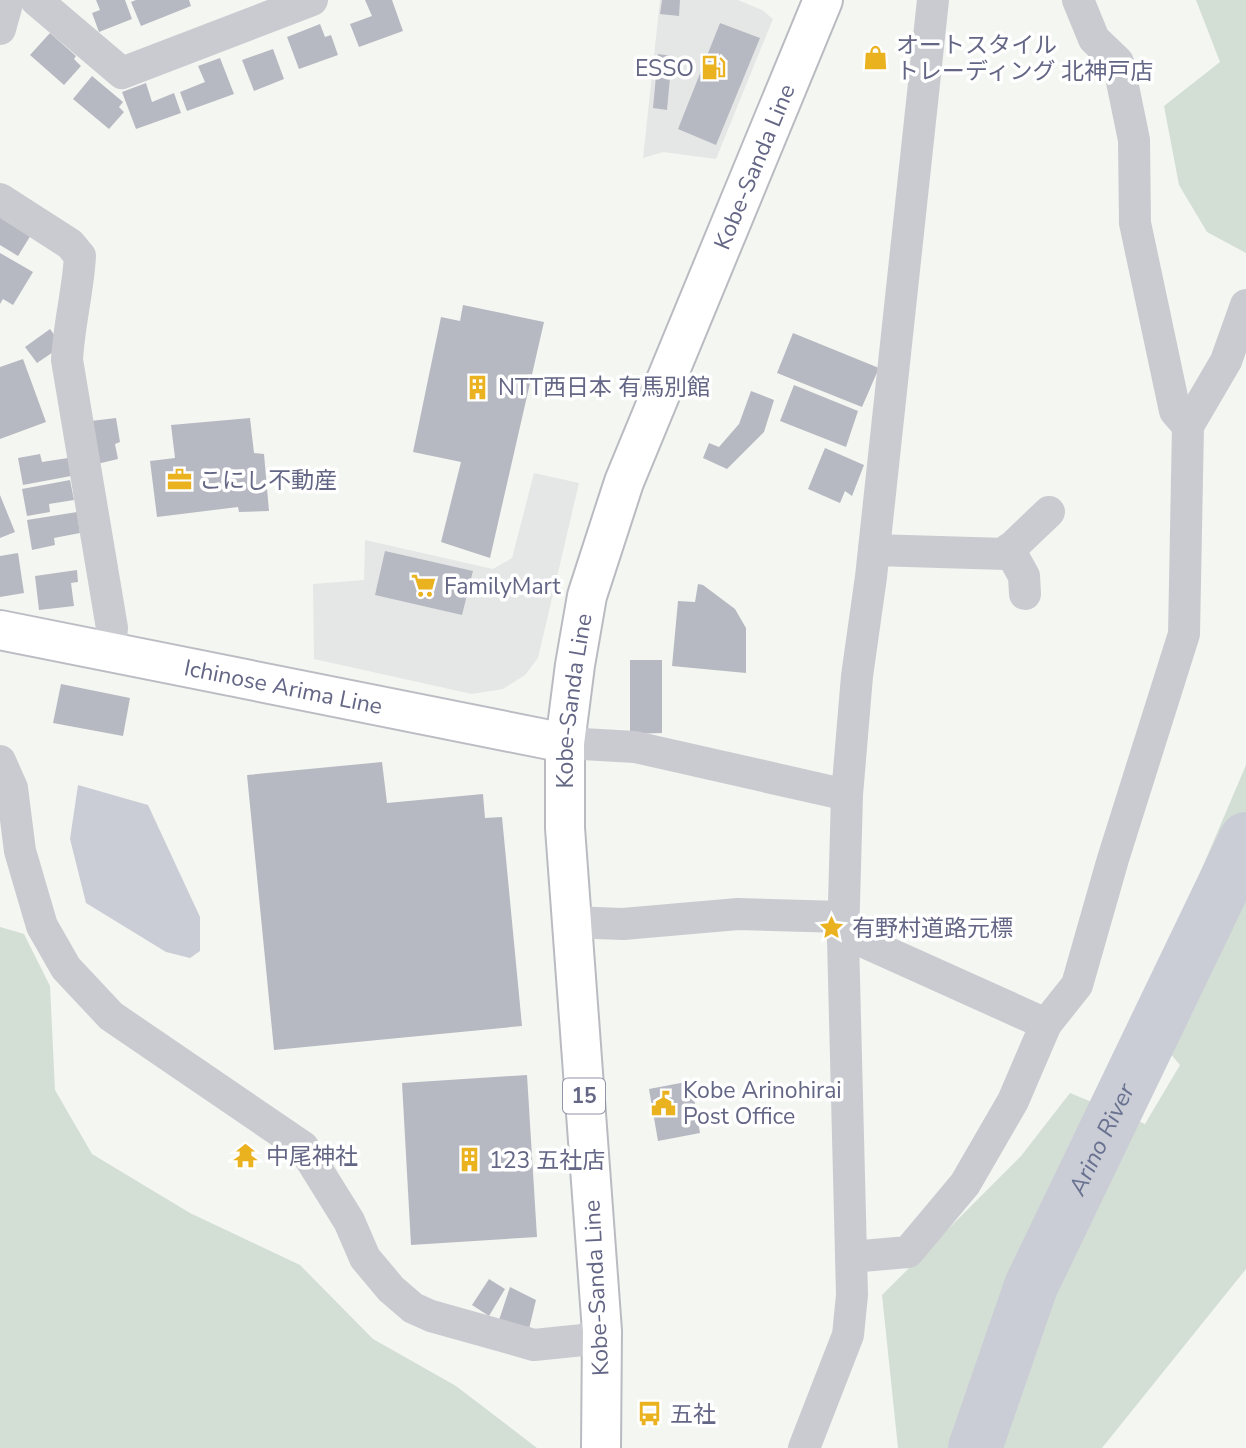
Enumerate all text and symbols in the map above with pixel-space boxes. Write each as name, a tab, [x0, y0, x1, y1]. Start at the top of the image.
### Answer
place label: オートスタイル トレーディング 北神戸店	[896, 30, 1153, 87]
shop icon: オートスタイル トレーディング 北神戸店	[862, 44, 890, 72]
place label: ESSO	[635, 53, 694, 84]
fuel station icon: ESSO	[700, 54, 728, 82]
street label: Kobe-Sanda Line	[707, 80, 803, 254]
place label: NTT西日本 有馬別館	[498, 372, 710, 403]
building icon: NTT西日本 有馬別館	[464, 373, 492, 401]
place label: こにし不動産	[199, 465, 337, 496]
office icon: こにし不動産	[165, 466, 193, 494]
place label: FamilyMart	[444, 571, 561, 602]
supermarket icon: FamilyMart	[410, 572, 438, 600]
street label: Kobe-Sanda Line	[549, 611, 600, 789]
street label: Ichinose Arima Line	[181, 652, 385, 722]
place label: 有野村道路元標	[852, 913, 1013, 944]
place icon: 有野村道路元標	[818, 914, 846, 942]
place label: Kobe Arinohirai Post Office	[683, 1075, 842, 1132]
water label: Arino River	[1061, 1077, 1143, 1201]
road number: 15	[563, 1078, 605, 1114]
public building icon: Kobe Arinohirai Post Office	[649, 1089, 677, 1117]
place label: 中尾神社	[266, 1141, 358, 1172]
temple icon: 中尾神社	[232, 1142, 260, 1170]
place label: 123 五社店	[489, 1145, 605, 1176]
building icon: 123 五社店	[455, 1146, 483, 1174]
street label: Kobe-Sanda Line	[576, 1199, 617, 1377]
place label: 五社	[670, 1399, 716, 1430]
bus stop icon: 五社	[636, 1400, 664, 1428]

